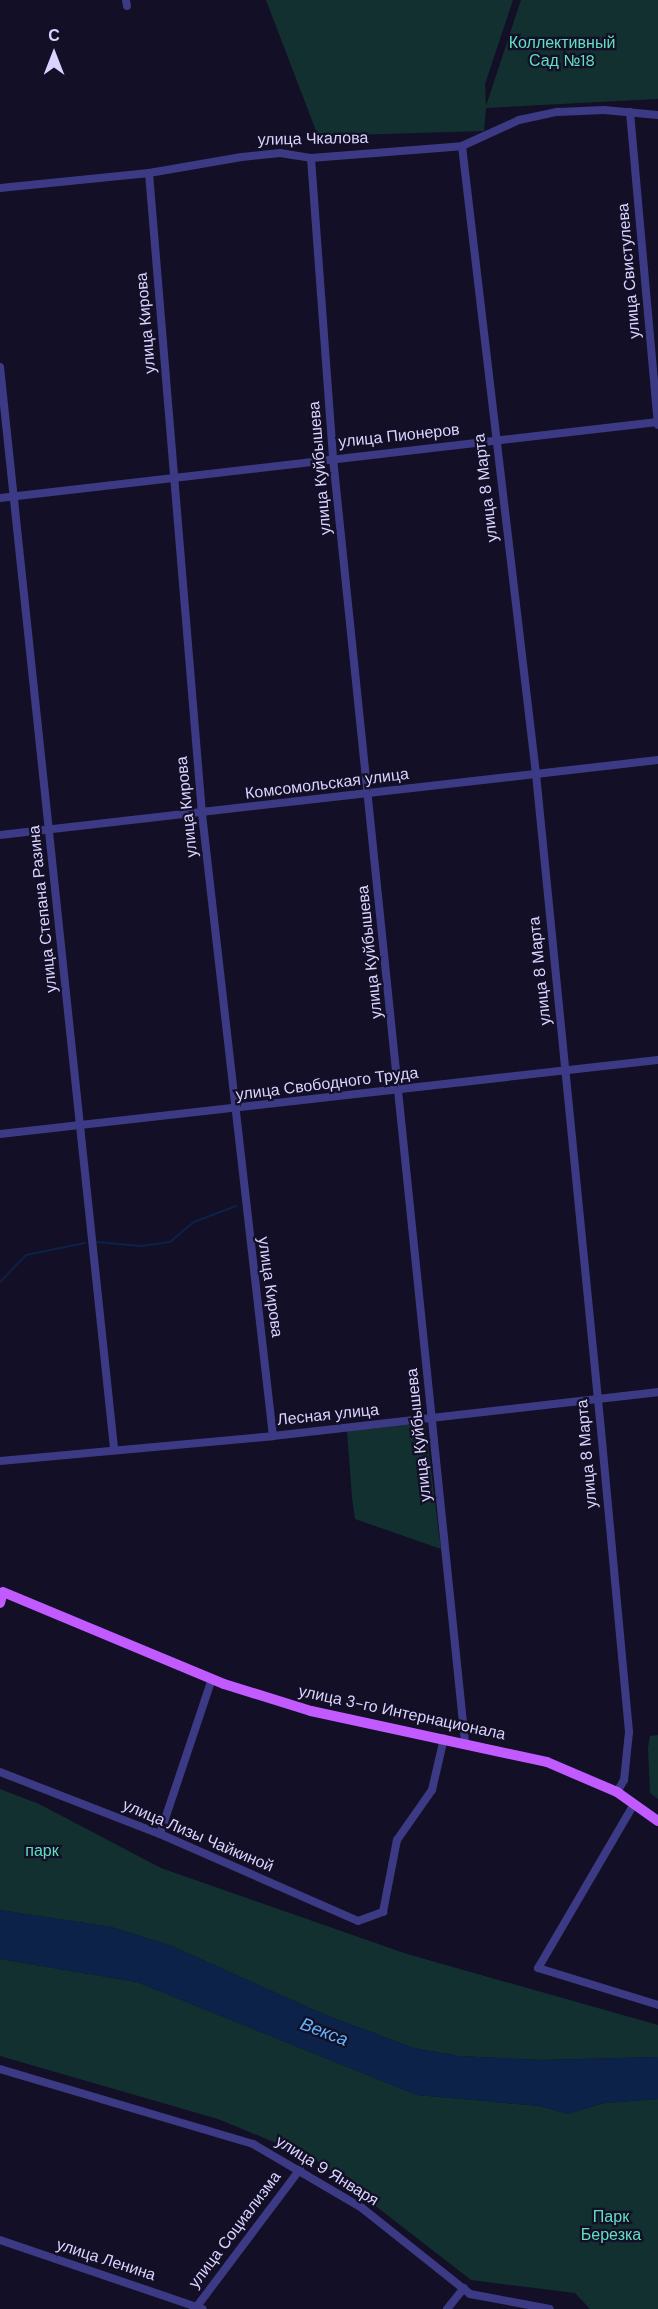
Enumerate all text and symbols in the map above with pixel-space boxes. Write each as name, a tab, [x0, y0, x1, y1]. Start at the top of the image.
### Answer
north arrow	[24, 24, 84, 84]
text: С	[48, 25, 60, 46]
park label: Коллективный Сад №18	[509, 33, 615, 71]
street label: улица Чкалова	[257, 128, 369, 150]
street label: улица Свистулева	[614, 203, 644, 339]
street label: улица Кирова	[132, 272, 160, 374]
street label: улица Куйбышева	[305, 400, 335, 536]
street label: улица Пионеров	[338, 420, 460, 452]
street label: улица 8 Марта	[470, 433, 502, 543]
street label: улица Кирова	[172, 756, 202, 858]
street label: Комсомольская улица	[244, 764, 410, 804]
street label: улица Степана Разина	[25, 824, 61, 994]
street label: улица Куйбышева	[353, 884, 387, 1020]
street label: улица 8 Марта	[525, 916, 555, 1026]
street label: улица Свободного Труда	[235, 1063, 419, 1105]
street label: улица Кирова	[253, 1235, 287, 1339]
street label: улица Куйбышева	[402, 1367, 436, 1503]
street label: улица 8 Марта	[573, 1399, 601, 1509]
street label: Лесная улица	[276, 1400, 380, 1430]
street label: улица 3-го Интернационала	[297, 1682, 507, 1744]
street label: улица Лизы Чайкиной	[120, 1796, 276, 1876]
park label: парк	[25, 1841, 59, 1861]
water label: Векса	[297, 2013, 351, 2051]
street label: улица 9 Января	[272, 2132, 382, 2210]
street label: улица Социализма	[185, 2168, 285, 2292]
park label: Парк Березка	[581, 2207, 641, 2245]
street label: улица Ленина	[54, 2235, 158, 2285]

